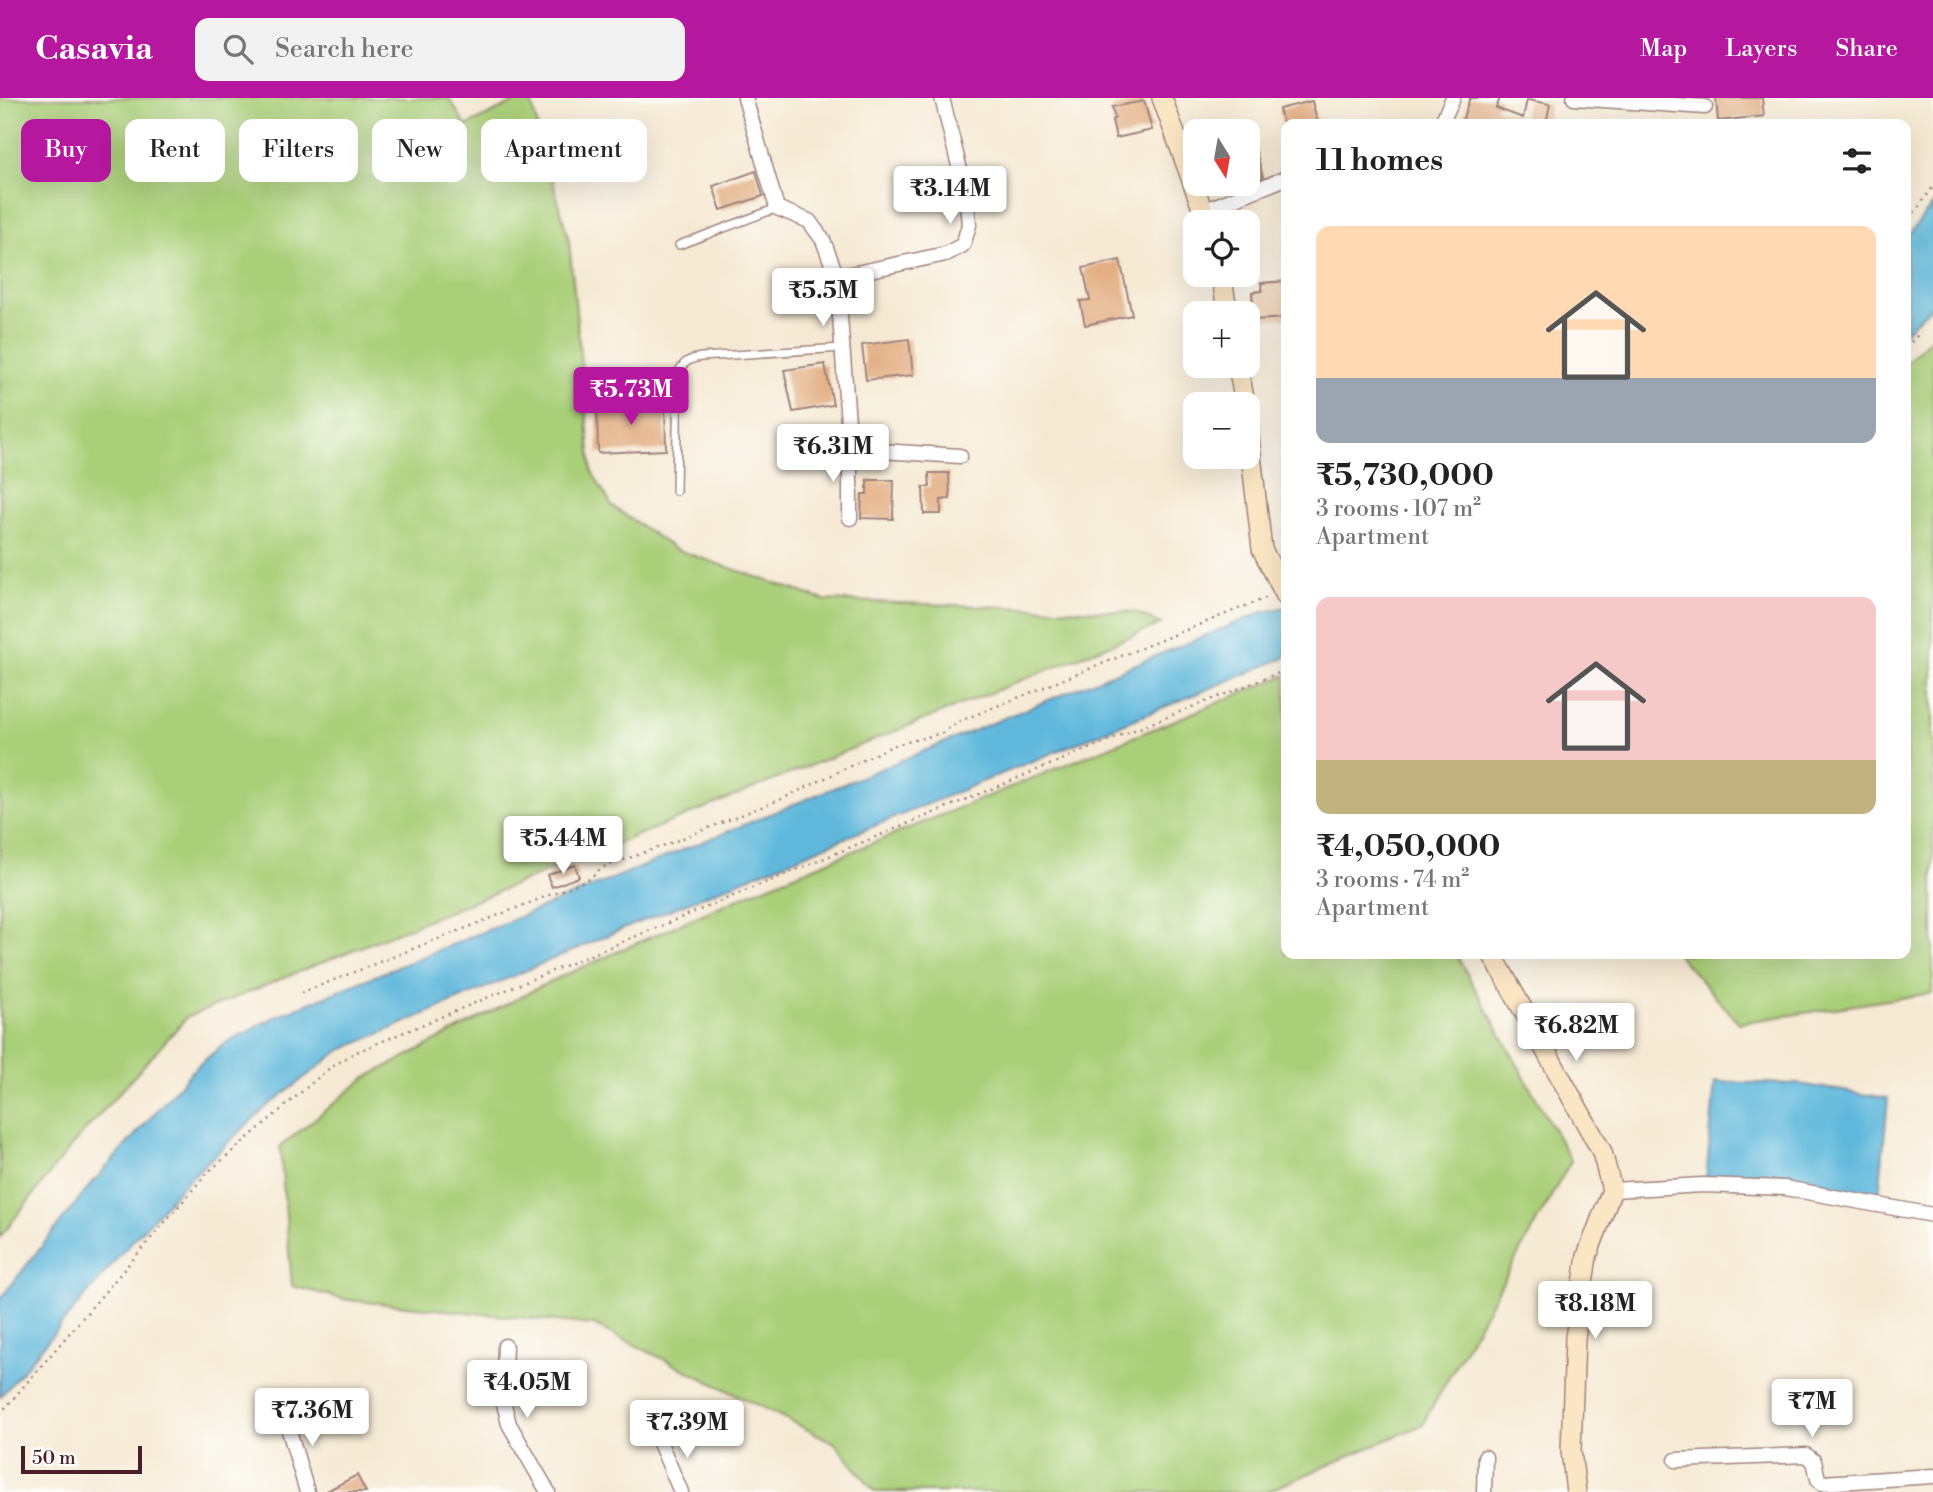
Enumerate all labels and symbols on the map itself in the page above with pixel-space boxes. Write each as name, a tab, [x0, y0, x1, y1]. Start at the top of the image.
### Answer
north arrow	[1183, 119, 1260, 196]
pin: ₹3.14M	[893, 166, 1007, 226]
pin: ₹5.5M	[774, 268, 872, 328]
pin: ₹5.73M	[574, 368, 688, 427]
pin: ₹6.31M	[776, 424, 890, 484]
pin: ₹5.44M	[506, 816, 620, 876]
pin: ₹6.82M	[1519, 1004, 1633, 1063]
pin: ₹8.18M	[1538, 1282, 1652, 1341]
pin: ₹4.05M	[470, 1360, 584, 1420]
pin: ₹7M	[1778, 1380, 1846, 1439]
pin: ₹7.36M	[255, 1388, 369, 1448]
pin: ₹7.39M	[630, 1400, 744, 1460]
scale bar	[21, 1443, 142, 1475]

